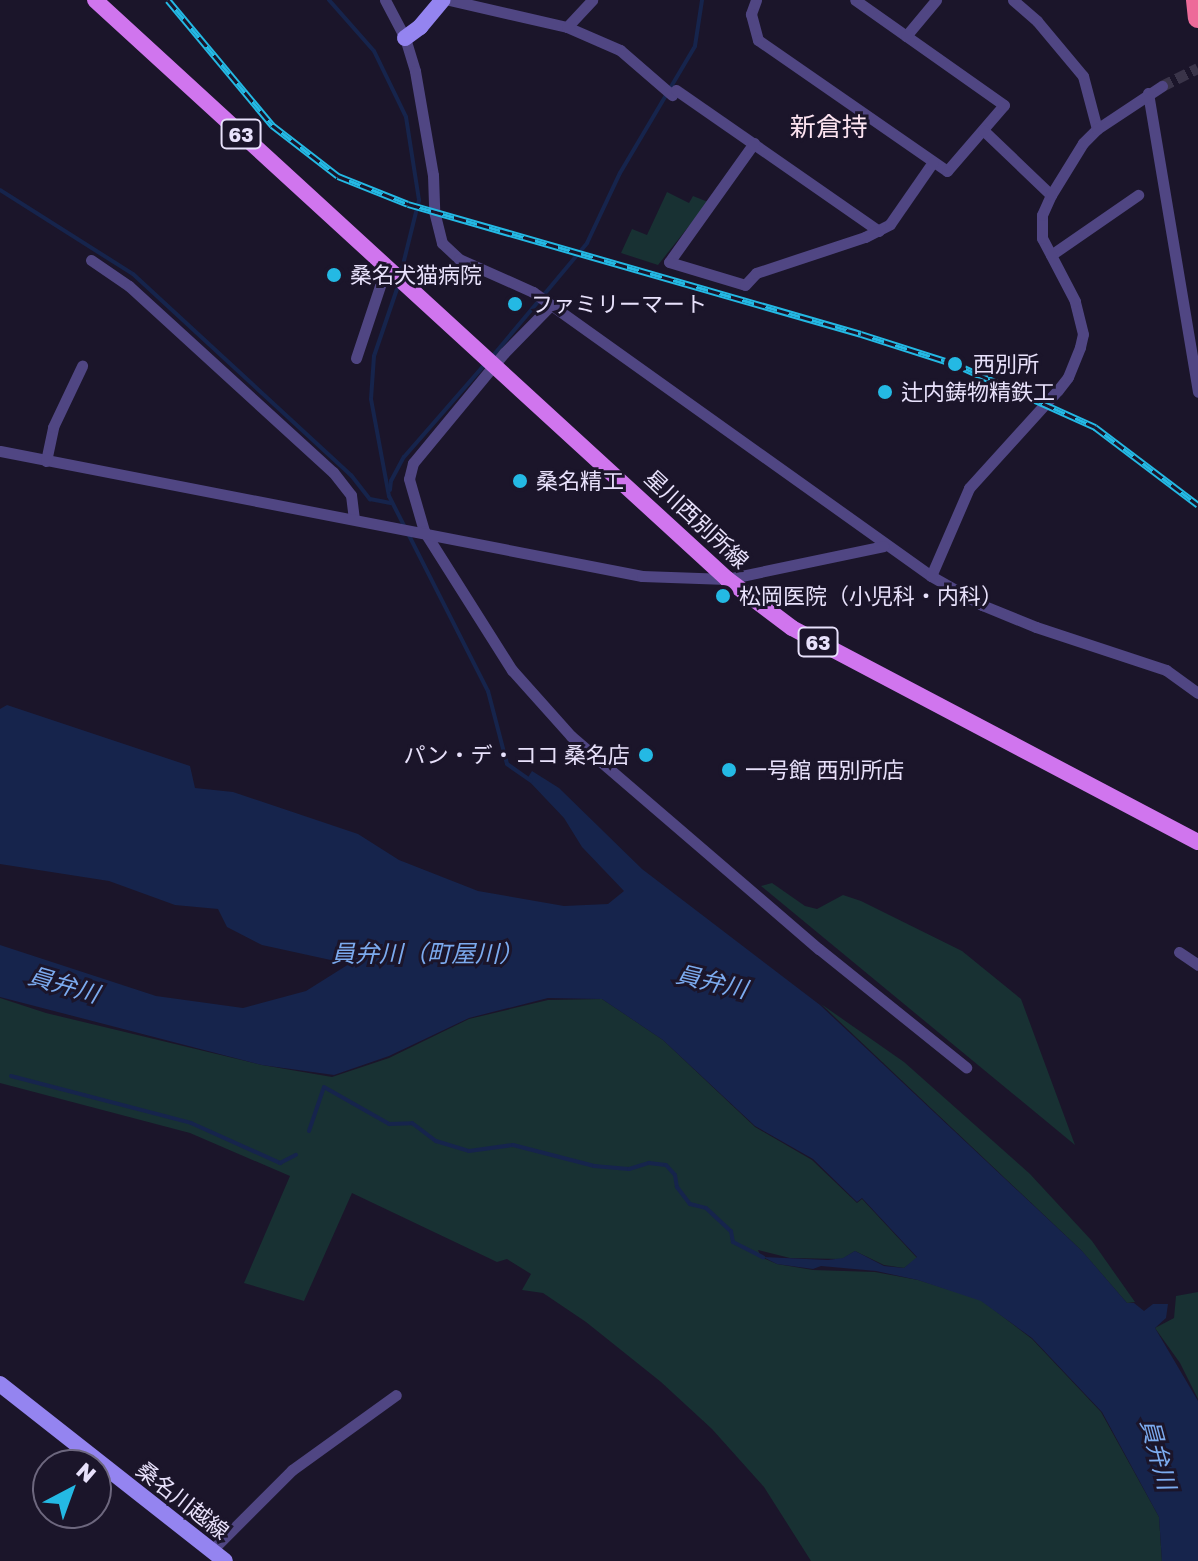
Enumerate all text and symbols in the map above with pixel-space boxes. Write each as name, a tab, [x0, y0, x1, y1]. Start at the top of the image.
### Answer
district label: 新倉持	[790, 111, 868, 143]
road number: 63	[219, 118, 263, 150]
place label: 桑名犬猫病院	[350, 262, 482, 288]
marker: 桑名犬猫病院	[325, 266, 343, 284]
place label: ファミリーマート	[531, 291, 707, 317]
marker: ファミリーマート	[506, 295, 524, 313]
place label: 西別所	[973, 351, 1039, 377]
marker: 西別所	[944, 353, 966, 375]
place label: 辻内鋳物精鉄工	[901, 379, 1055, 405]
marker: 辻内鋳物精鉄工	[876, 383, 894, 401]
street label: 星川西別所線	[640, 464, 754, 574]
place label: 桑名精工	[536, 468, 624, 494]
marker: 桑名精工	[511, 472, 529, 490]
place label: 松岡医院（小児科・内科）	[739, 583, 1003, 609]
marker: 松岡医院（小児科・内科）	[714, 587, 732, 605]
road number: 63	[796, 626, 840, 658]
place label: パン・デ・ココ 桑名店	[405, 742, 630, 768]
marker: パン・デ・ココ 桑名店	[637, 746, 655, 764]
place label: 一号館 西別所店	[745, 757, 904, 783]
marker: 一号館 西別所店	[720, 761, 738, 779]
water label: 員弁川（町屋川）	[331, 939, 523, 967]
water label: 員弁川	[674, 959, 750, 1003]
water label: 員弁川	[25, 960, 103, 1008]
water label: 員弁川	[1136, 1415, 1182, 1493]
north arrow	[32, 1449, 112, 1529]
text: N	[72, 1456, 102, 1488]
street label: 桑名川越線	[132, 1456, 234, 1544]

